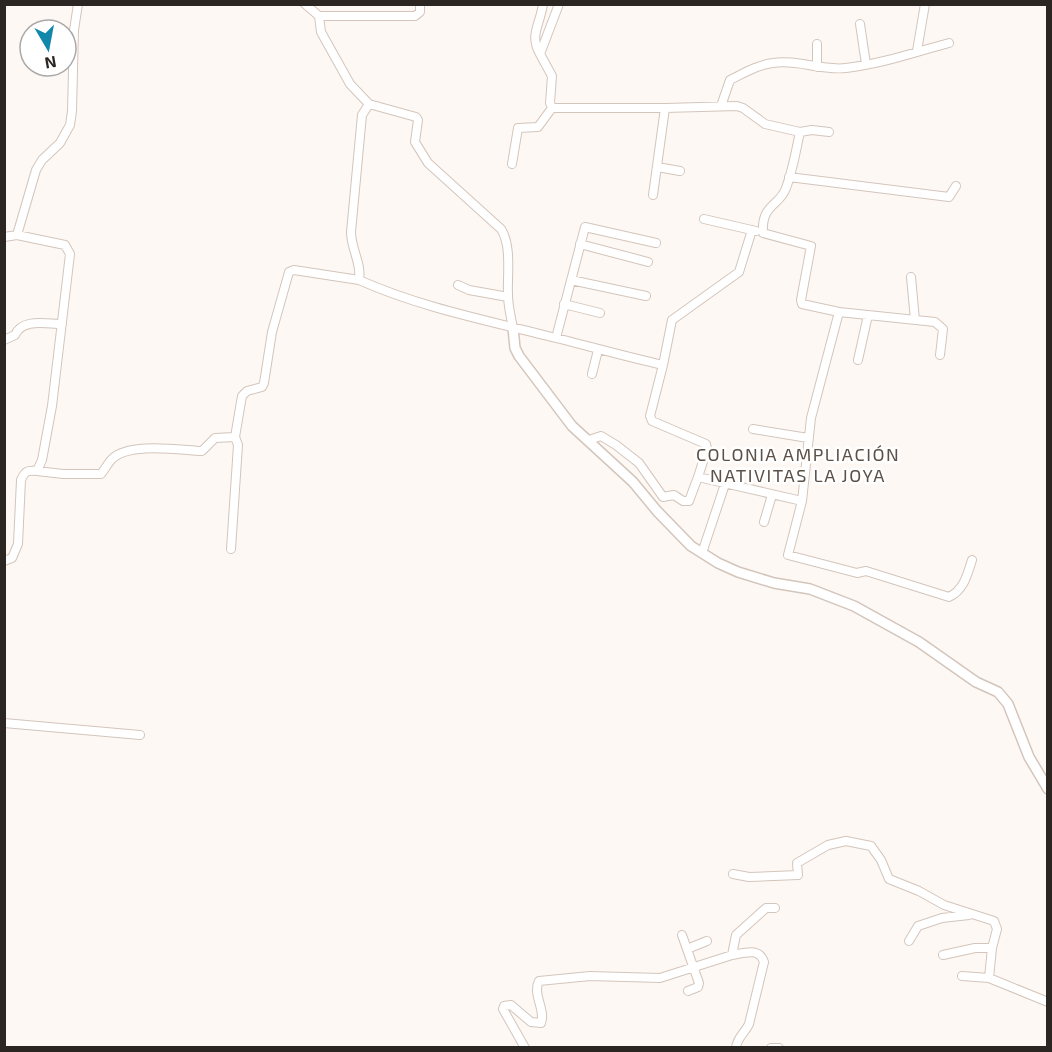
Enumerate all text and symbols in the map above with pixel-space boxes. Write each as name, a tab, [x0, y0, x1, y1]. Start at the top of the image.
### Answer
north arrow	[18, 18, 78, 78]
text: N	[43, 53, 58, 74]
district label: COLONIA AMPLIACIÓN NATIVITAS LA JOYA	[696, 443, 900, 486]

